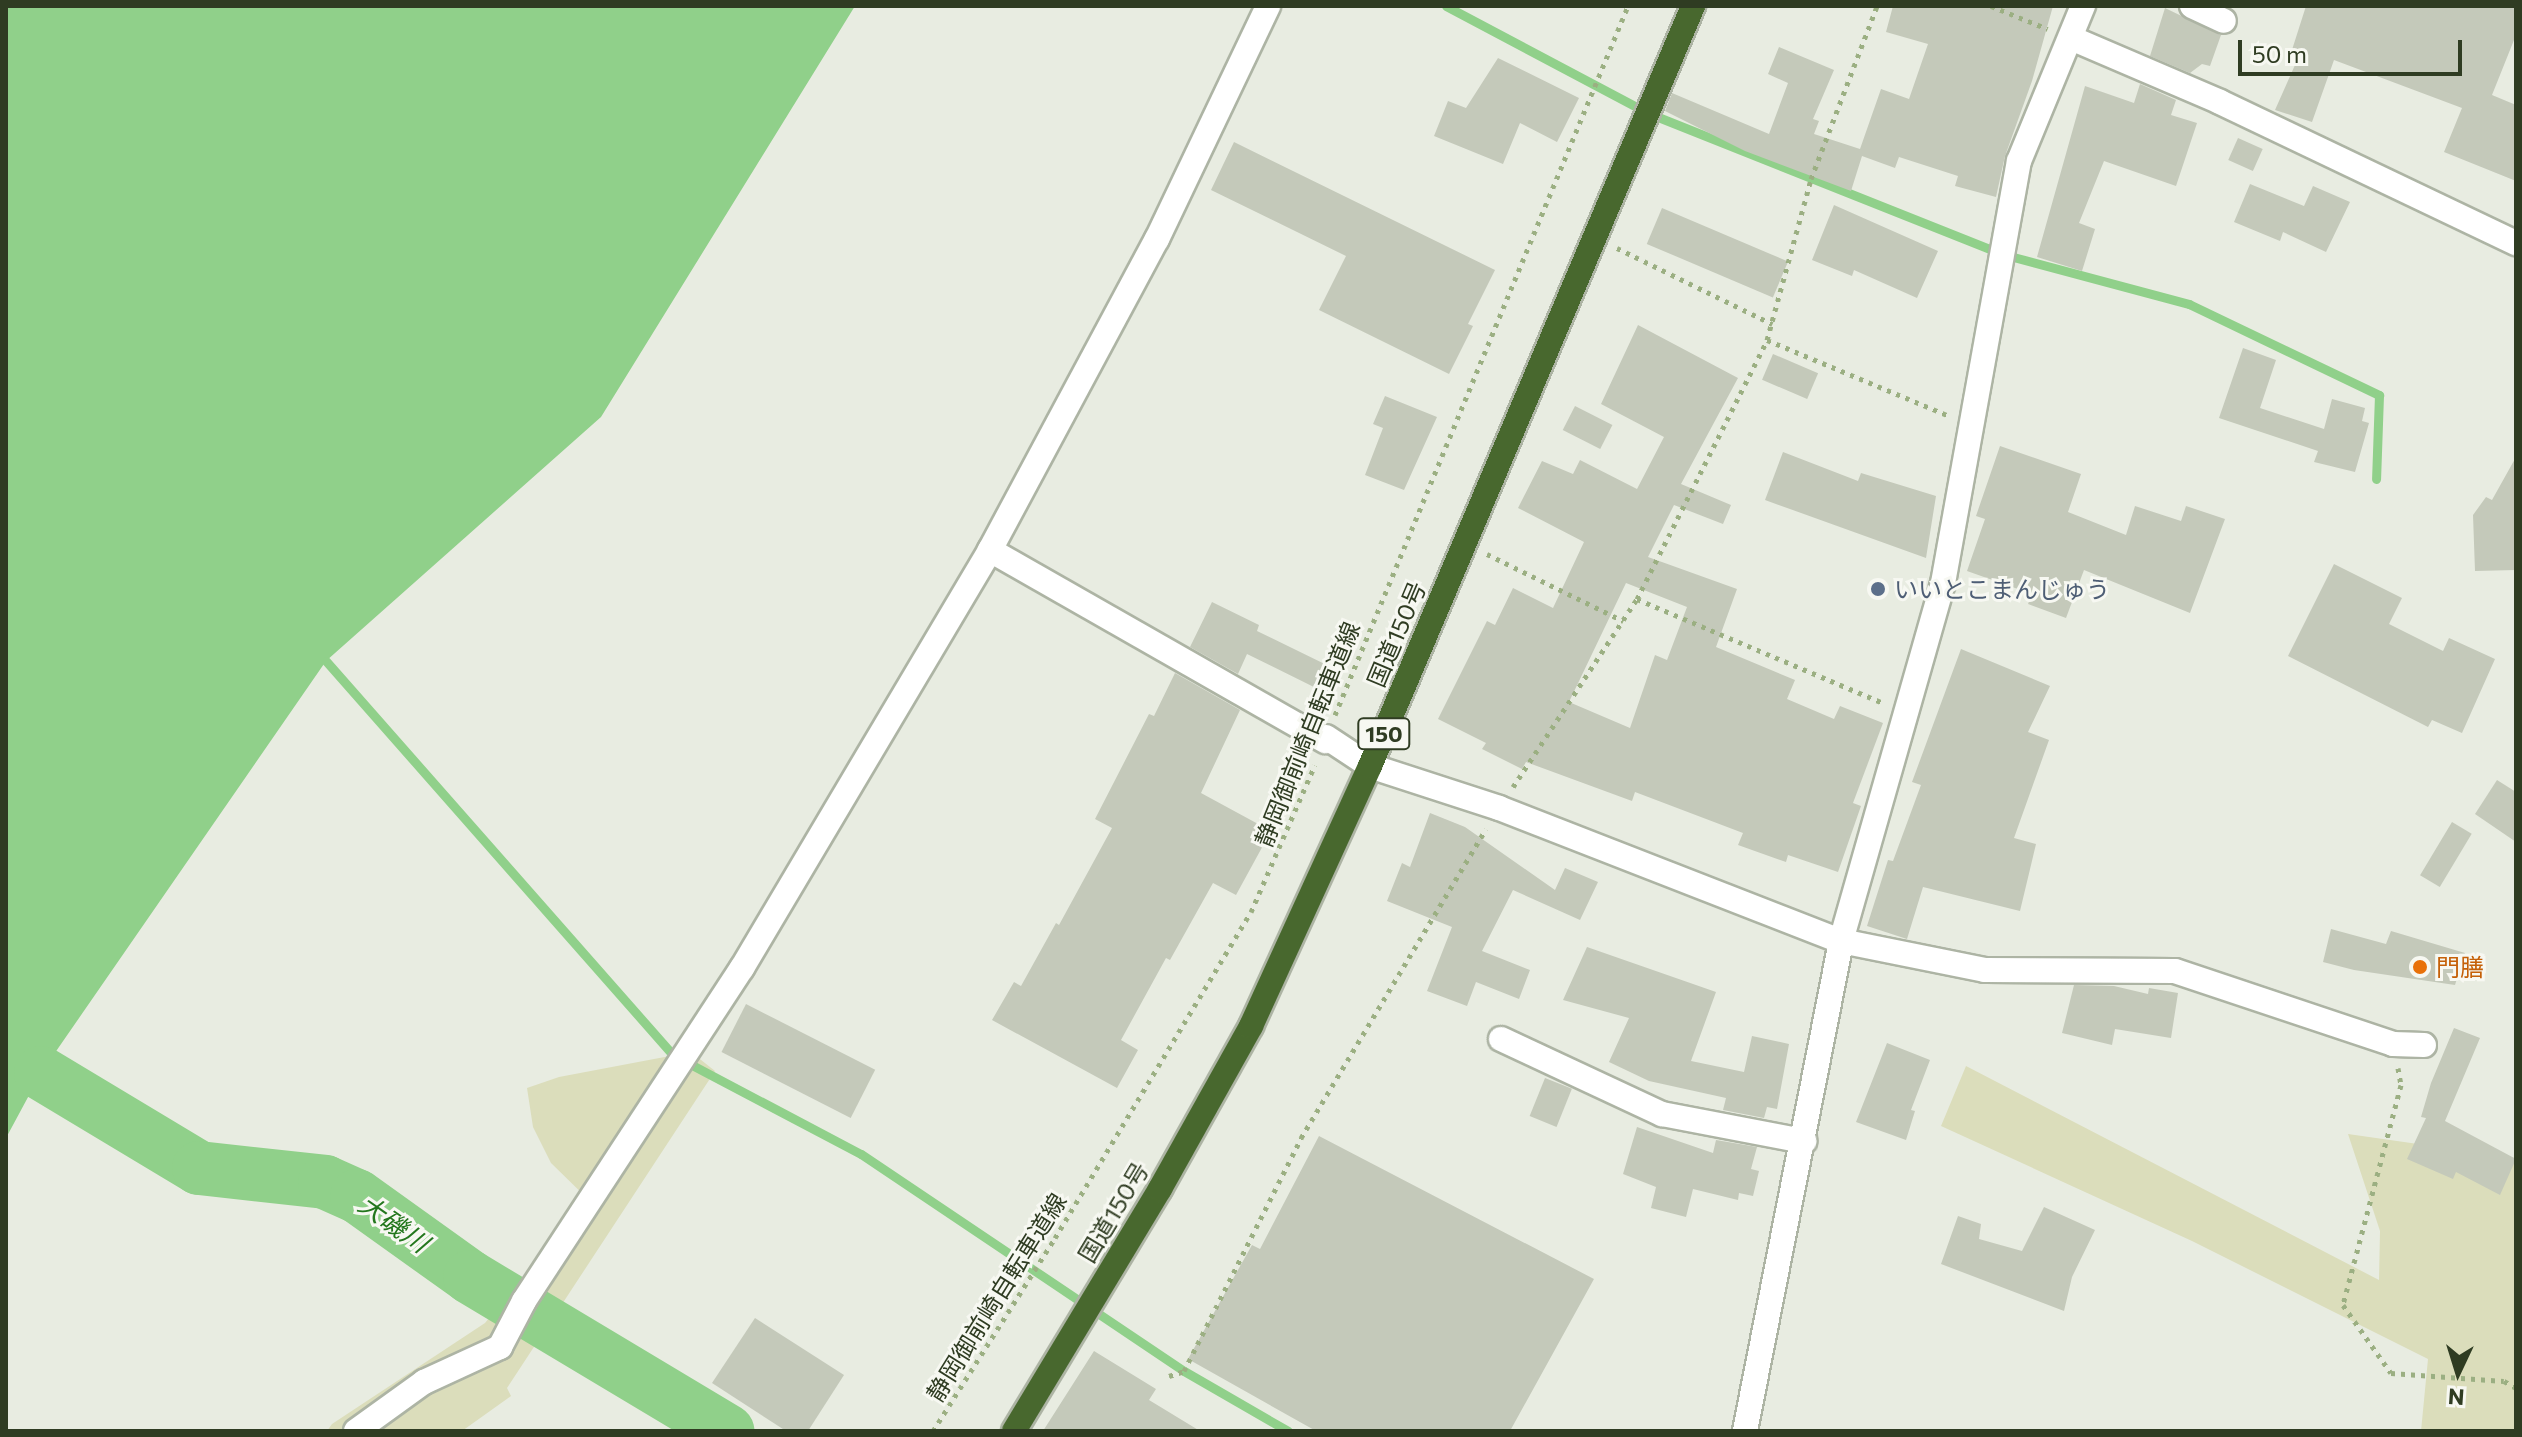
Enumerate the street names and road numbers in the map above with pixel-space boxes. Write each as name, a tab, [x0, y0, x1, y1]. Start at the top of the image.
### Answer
street label: 国道150号	[1361, 577, 1431, 691]
street label: 静岡御前崎自転車道線	[1249, 617, 1365, 851]
road number: 150	[1356, 716, 1412, 752]
street label: 国道150号	[1072, 1157, 1154, 1267]
street label: 静岡御前崎自転車道線	[920, 1188, 1072, 1406]

